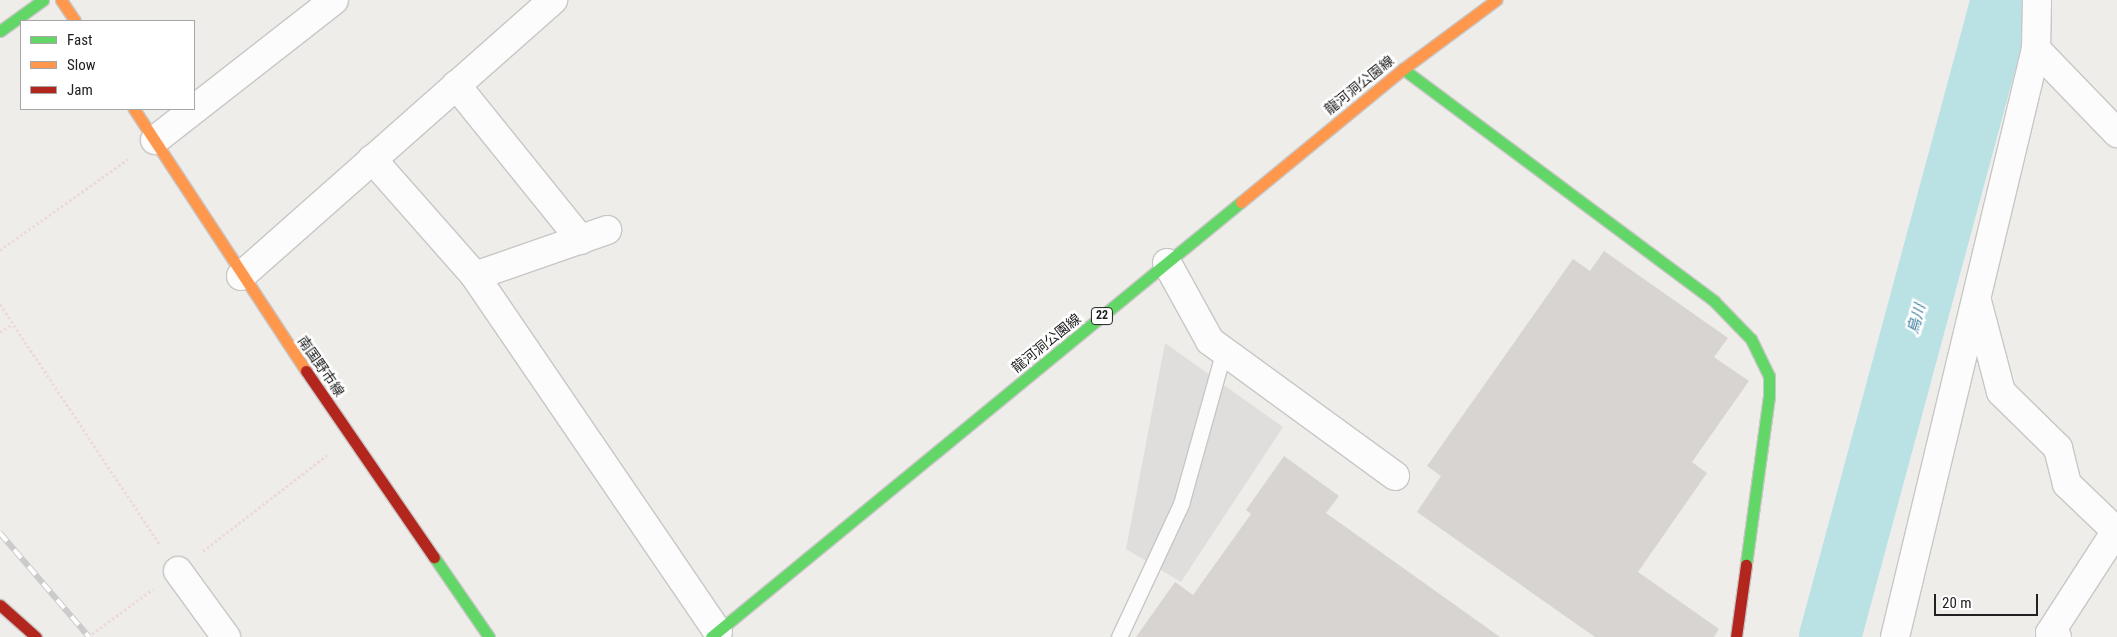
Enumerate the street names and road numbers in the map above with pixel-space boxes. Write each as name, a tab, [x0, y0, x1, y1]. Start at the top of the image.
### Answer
street label: 龍河洞公園線	[1321, 52, 1397, 118]
road number: 22	[1091, 306, 1113, 326]
street label: 龍河洞公園線	[1008, 310, 1084, 376]
street label: 南国野市線	[294, 333, 348, 399]

